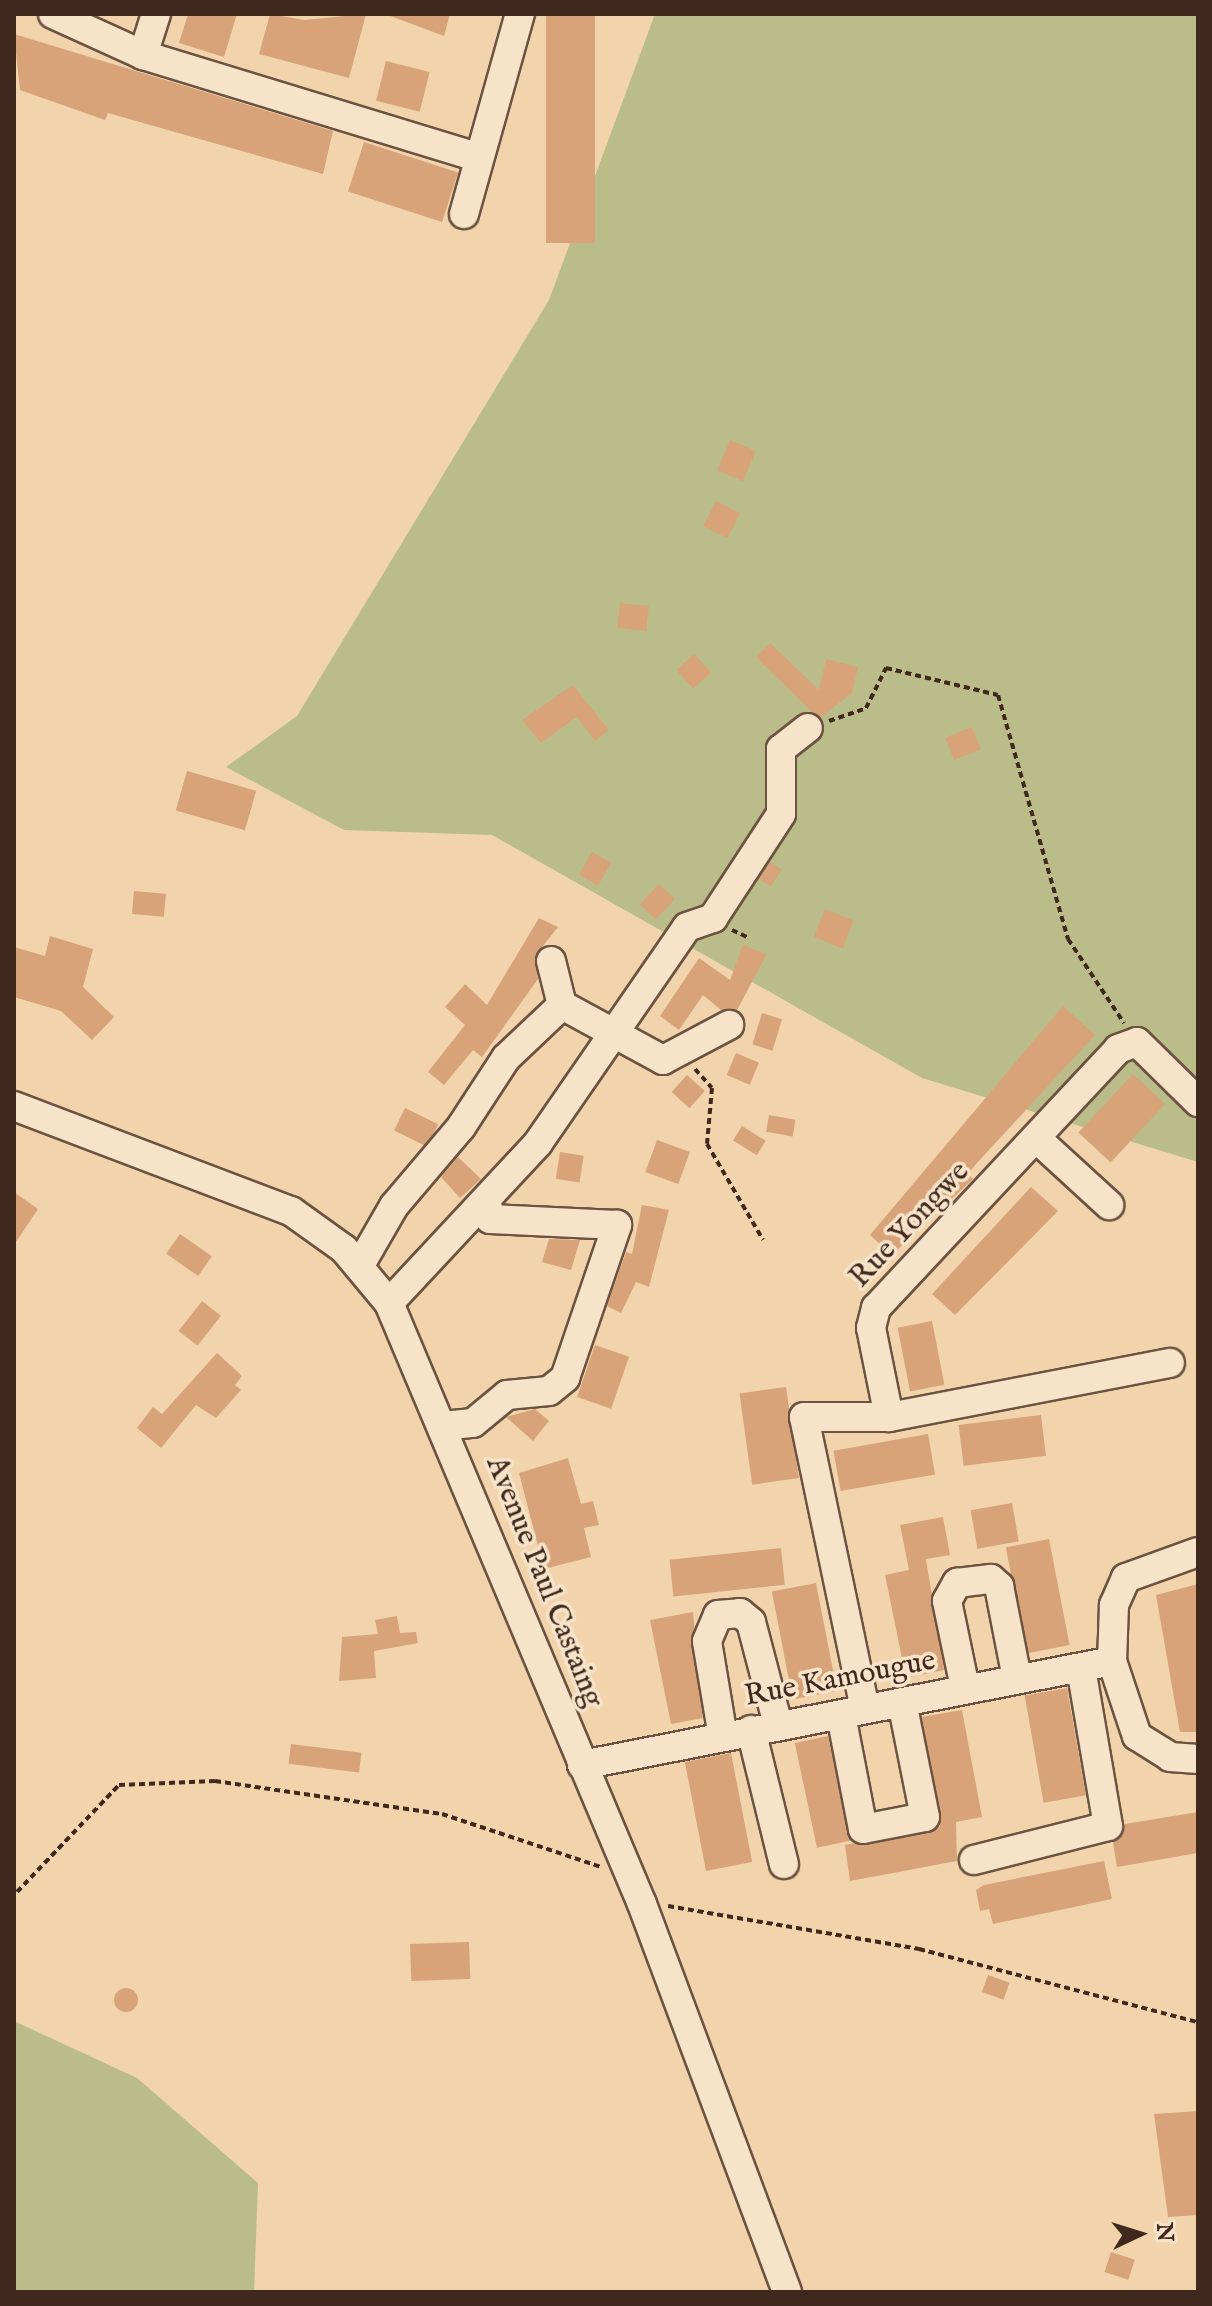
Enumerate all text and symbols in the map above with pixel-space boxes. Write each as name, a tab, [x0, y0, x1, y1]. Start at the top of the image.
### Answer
street label: Rue Yongwe	[843, 1154, 977, 1296]
street label: Avenue Paul Castaing	[477, 1451, 611, 1713]
street label: Rue Kamougue	[742, 1643, 938, 1715]
north arrow	[1100, 2194, 1180, 2274]
text: N	[1149, 2222, 1179, 2243]

